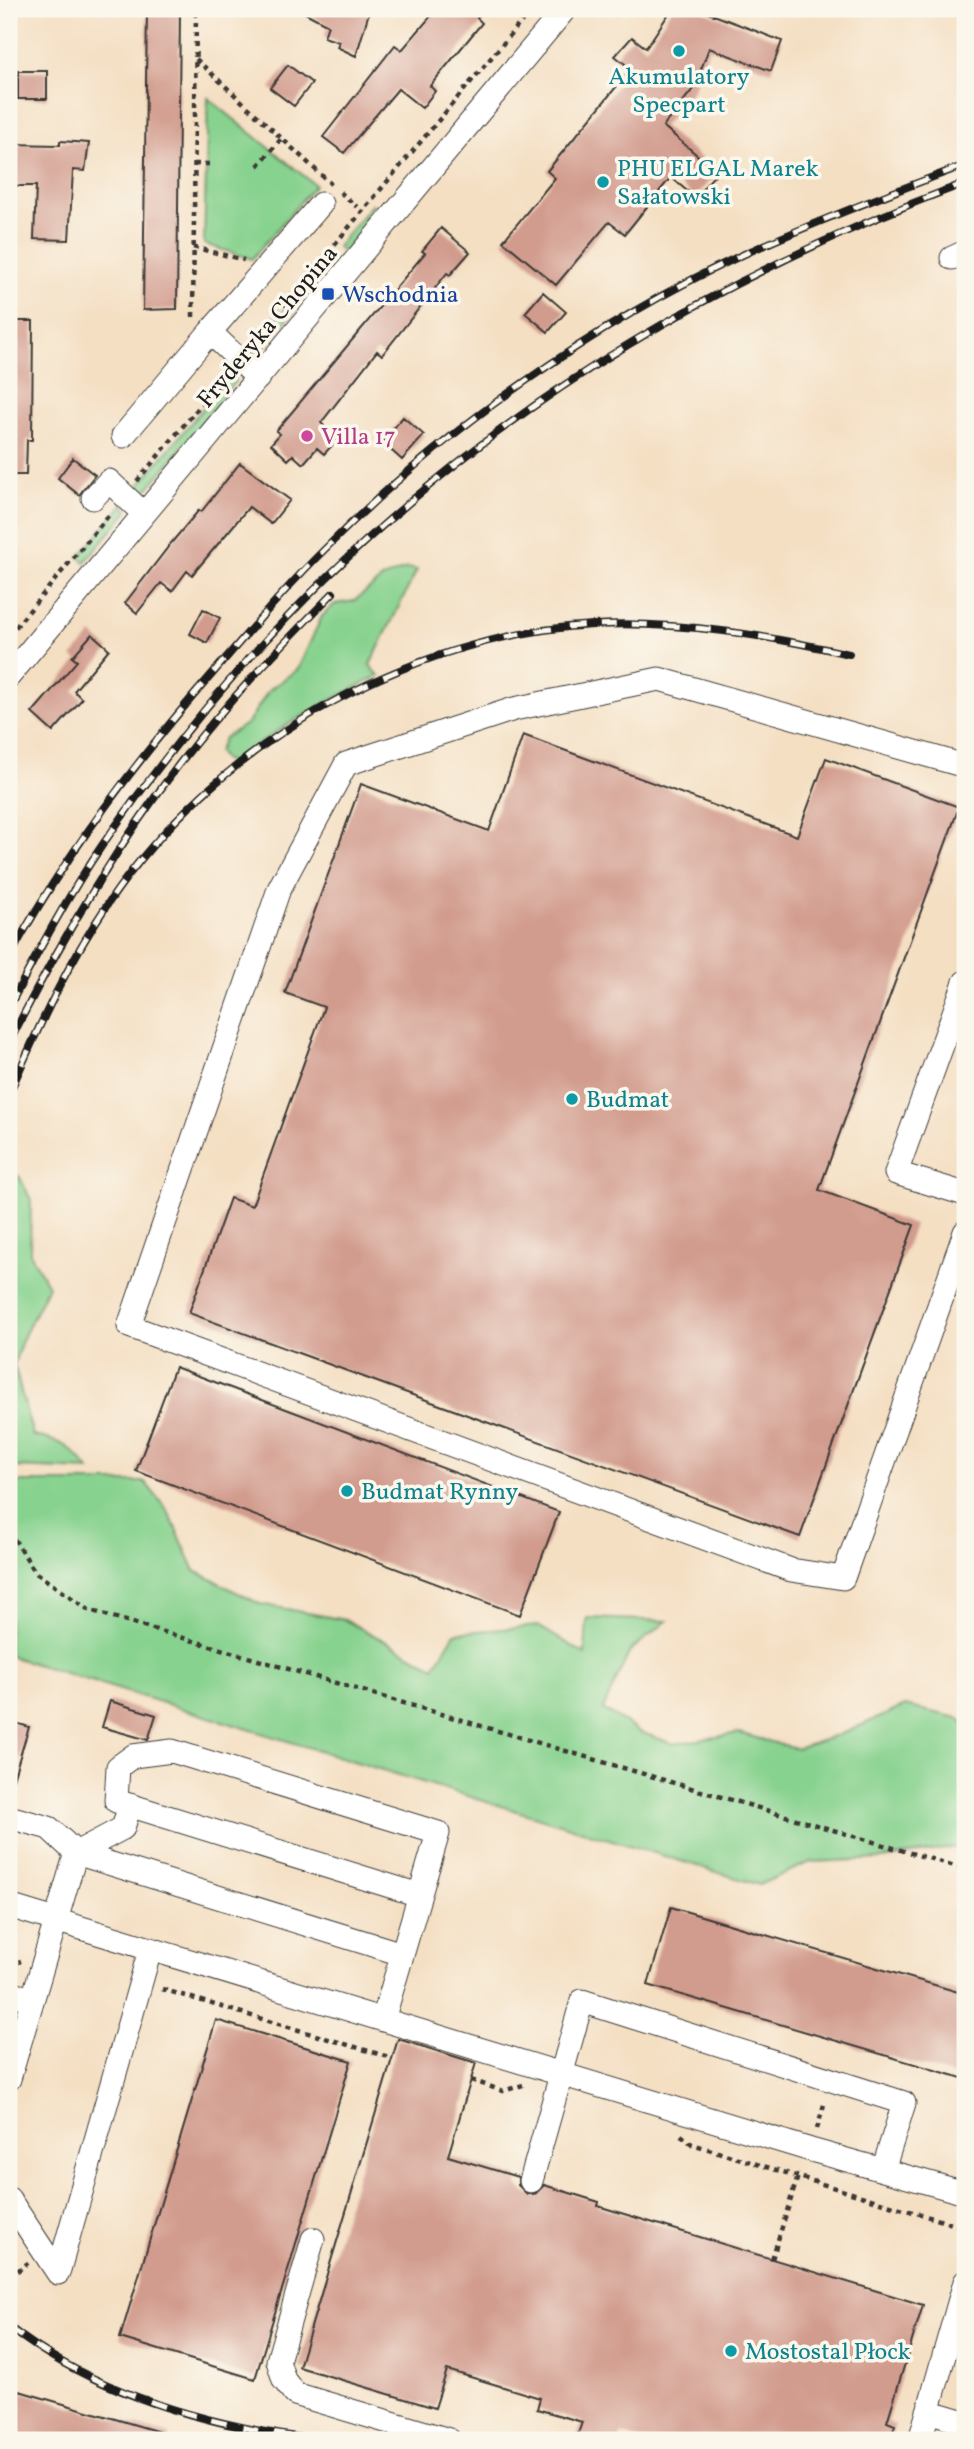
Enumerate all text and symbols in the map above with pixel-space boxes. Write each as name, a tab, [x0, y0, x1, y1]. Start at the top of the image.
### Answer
marker: Akumulatory Specpart	[671, 43, 687, 59]
place label: Akumulatory Specpart	[608, 61, 750, 123]
place label: PHU ELGAL Marek Sałatowski	[617, 153, 819, 215]
marker: PHU ELGAL Marek Sałatowski	[595, 174, 611, 190]
street label: Fryderyka Chopina	[190, 238, 347, 416]
place label: Wschodnia	[342, 279, 459, 313]
marker: Wschodnia	[320, 286, 336, 302]
place label: Villa 17	[321, 421, 396, 455]
marker: Villa 17	[299, 428, 315, 444]
place label: Budmat	[586, 1084, 669, 1118]
marker: Budmat	[564, 1091, 580, 1107]
place label: Budmat Rynny	[361, 1476, 518, 1510]
marker: Budmat Rynny	[339, 1483, 355, 1499]
place label: Mostostal Płock	[745, 2336, 911, 2370]
marker: Mostostal Płock	[723, 2343, 739, 2359]

